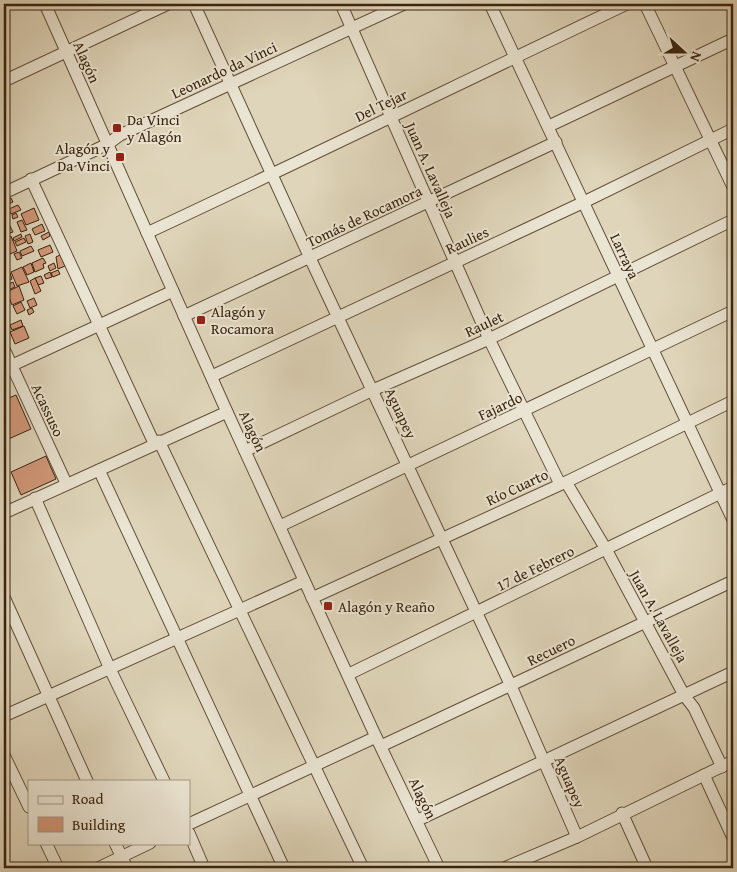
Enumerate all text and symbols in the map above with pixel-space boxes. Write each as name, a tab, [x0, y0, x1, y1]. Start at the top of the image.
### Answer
north arrow	[660, 28, 710, 78]
street label: Leonardo da Vinci	[168, 36, 280, 104]
street label: Alagón	[68, 38, 106, 87]
text: N	[685, 49, 707, 65]
street label: Del Tejar	[351, 83, 411, 127]
place label: Da Vinci y Alagón	[126, 109, 182, 147]
street label: Juan A. Lavalleja	[400, 117, 461, 221]
marker: Da Vinci y Alagón	[111, 122, 123, 134]
place label: Alagón y Da Vinci	[55, 138, 111, 176]
marker: Alagón y Da Vinci	[114, 151, 126, 163]
street label: Tomás de Rocamora	[303, 180, 425, 252]
street label: Raulies	[442, 221, 492, 259]
street label: Larraya	[605, 230, 645, 282]
place label: Alagón y Rocamora	[211, 301, 274, 339]
street label: Raulet	[461, 306, 507, 342]
marker: Alagón y Rocamora	[195, 314, 207, 326]
street label: Acassuso	[27, 380, 70, 440]
street label: Aguapey	[380, 384, 422, 443]
street label: Fajardo	[474, 386, 526, 425]
street label: Alagón	[234, 407, 272, 456]
street label: Río Cuarto	[483, 463, 552, 511]
street label: 17 de Febrero	[493, 540, 578, 596]
street label: Juan A. Lavalleja	[624, 564, 693, 666]
place label: Alagón y Reaño	[338, 596, 435, 617]
marker: Alagón y Reaño	[322, 600, 334, 612]
street label: Recuero	[523, 629, 579, 671]
street label: Aguapey	[550, 753, 590, 812]
street label: Alagón	[404, 774, 442, 823]
legend	[28, 780, 190, 844]
text: Road	[72, 788, 103, 809]
text: Building	[72, 814, 126, 835]

